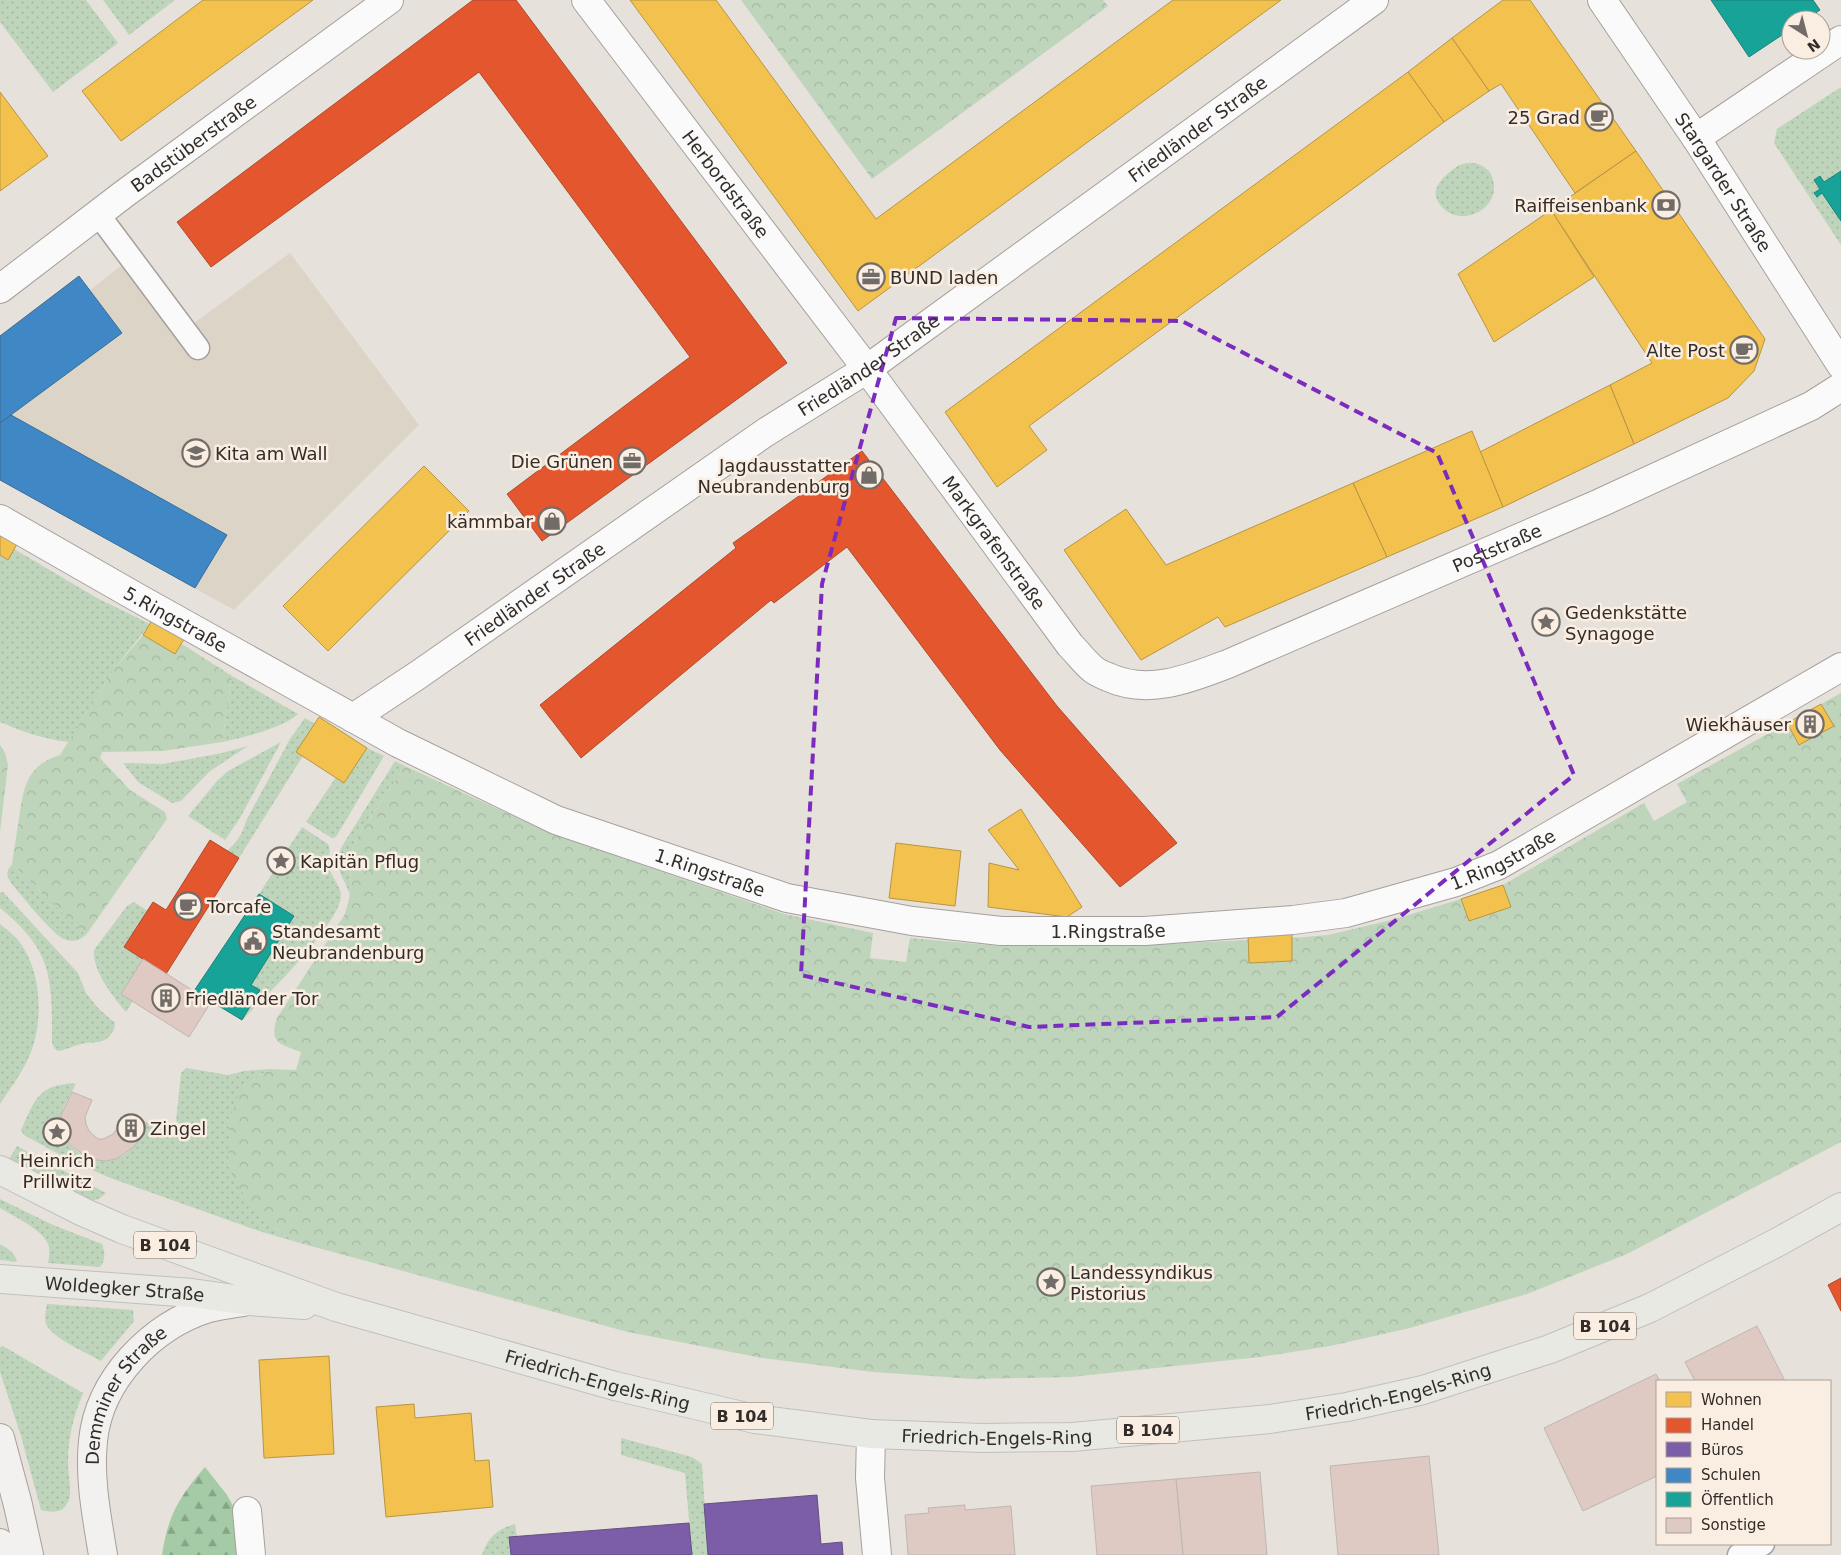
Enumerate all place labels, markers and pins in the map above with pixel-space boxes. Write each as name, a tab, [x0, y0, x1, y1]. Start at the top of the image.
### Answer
cafe icon: 25 Grad	[1584, 102, 1614, 132]
place label: 25 Grad	[1508, 107, 1580, 128]
bank icon: Raiffeisenbank	[1651, 190, 1681, 220]
place label: Raiffeisenbank	[1514, 195, 1648, 216]
office icon: BUND laden	[856, 262, 886, 292]
place label: BUND laden	[890, 267, 999, 288]
cafe icon: Alte Post	[1729, 335, 1759, 365]
place label: Alte Post	[1646, 340, 1725, 361]
school or university icon: Kita am Wall	[181, 438, 211, 468]
place label: Kita am Wall	[215, 443, 328, 464]
office icon: Die Grünen	[617, 446, 647, 476]
place label: Die Grünen	[511, 451, 613, 472]
place label: Jagdausstatter Neubrandenburg	[698, 455, 851, 497]
shop icon: Jagdausstatter Neubrandenburg	[854, 460, 884, 490]
shop icon: kämmbar	[537, 506, 567, 536]
place label: kämmbar	[447, 511, 534, 532]
place label: Gedenkstätte Synagoge	[1565, 602, 1687, 644]
place icon: Gedenkstätte Synagoge	[1531, 607, 1561, 637]
building icon: Wiekhäuser	[1795, 709, 1825, 739]
place label: Wiekhäuser	[1685, 714, 1792, 735]
place icon: Kapitän Pflug	[266, 846, 296, 876]
place label: Kapitän Pflug	[300, 851, 419, 872]
cafe icon: Torcafe	[173, 891, 203, 921]
place label: Torcafe	[206, 896, 271, 917]
place label: Standesamt Neubrandenburg	[272, 921, 424, 963]
public building icon: Standesamt Neubrandenburg	[238, 926, 268, 956]
building icon: Friedländer Tor	[151, 983, 181, 1013]
place label: Friedländer Tor	[185, 988, 319, 1009]
building icon: Zingel	[116, 1113, 146, 1143]
place icon: Heinrich Prillwitz	[42, 1117, 72, 1147]
place label: Zingel	[150, 1118, 206, 1139]
place label: Heinrich Prillwitz	[20, 1150, 94, 1192]
place label: Landessyndikus Pistorius	[1070, 1262, 1213, 1304]
place icon: Landessyndikus Pistorius	[1036, 1267, 1066, 1297]

